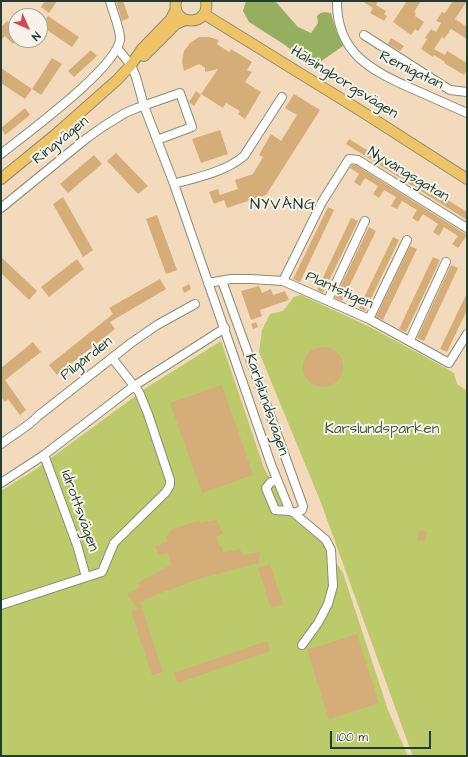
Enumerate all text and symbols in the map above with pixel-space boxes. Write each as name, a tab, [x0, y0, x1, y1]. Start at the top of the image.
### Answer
north arrow	[8, 8, 48, 48]
text: N	[28, 28, 44, 44]
street label: Hälsingborgsvägen	[287, 43, 401, 123]
street label: Remigatan	[376, 48, 446, 94]
street label: Ringvägen	[29, 113, 93, 169]
street label: Nyvångsgatan	[364, 143, 452, 207]
district label: NYVÅNG	[250, 196, 316, 216]
street label: Plantstigen	[302, 268, 376, 314]
street label: Pilgården	[57, 333, 117, 385]
street label: Karlslundsvägen	[240, 352, 292, 458]
park label: Karslundsparken	[325, 421, 439, 439]
street label: Idrottsvägen	[56, 468, 102, 554]
scale bar	[332, 723, 433, 749]
text: 100 m	[337, 729, 368, 746]

